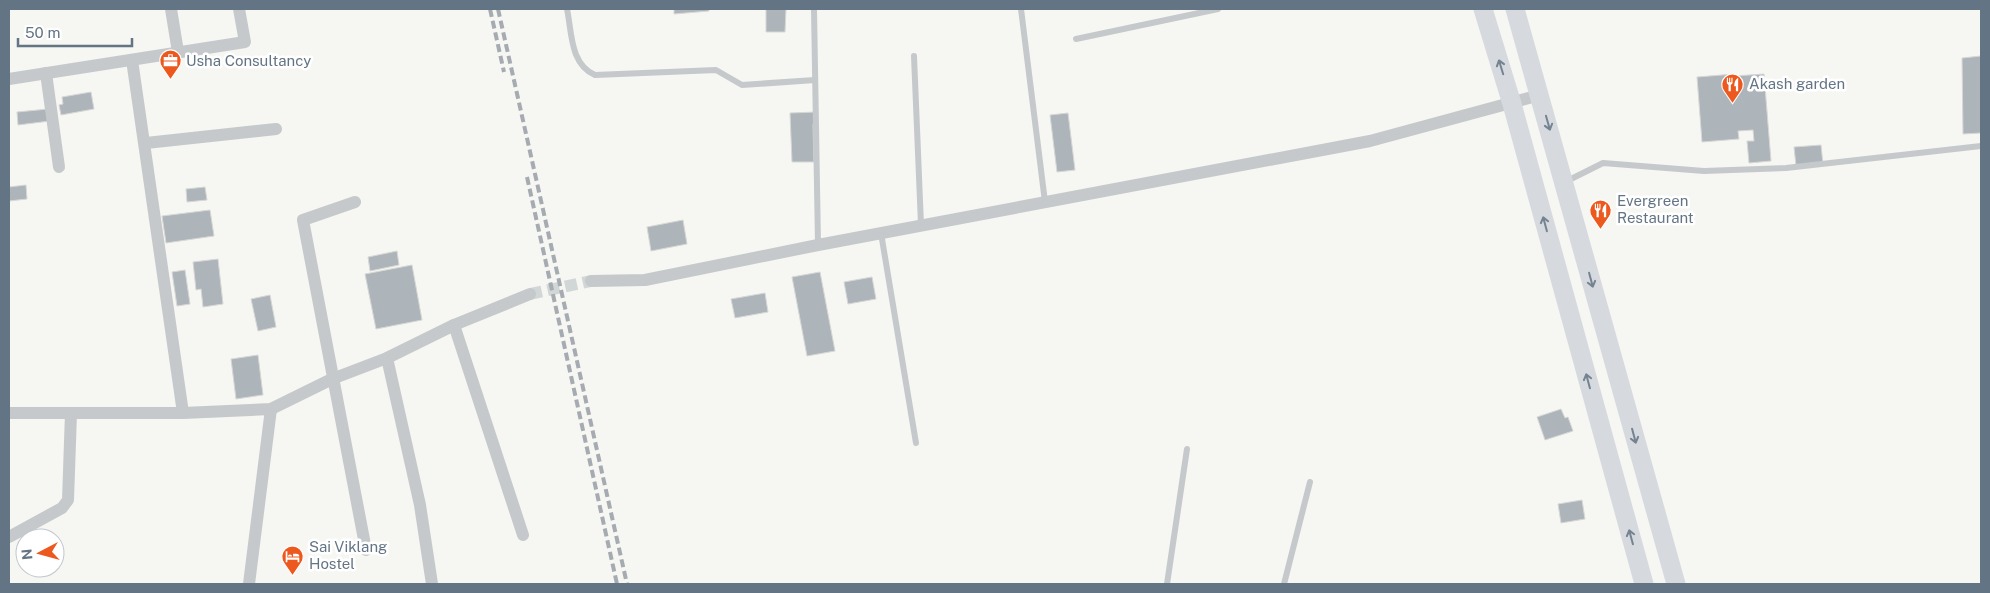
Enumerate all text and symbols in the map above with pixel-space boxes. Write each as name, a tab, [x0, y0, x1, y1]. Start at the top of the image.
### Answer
scale bar	[18, 15, 131, 47]
text: 50 m	[25, 24, 60, 41]
office icon: Usha Consultancy	[158, 49, 182, 80]
place label: Usha Consultancy	[186, 52, 311, 69]
one-way arrow	[1496, 60, 1506, 76]
restaurant icon: Akash garden	[1721, 72, 1745, 103]
place label: Akash garden	[1749, 75, 1845, 92]
one-way arrow	[1543, 115, 1553, 131]
place label: Evergreen Restaurant	[1617, 192, 1694, 226]
restaurant icon: Evergreen Restaurant	[1589, 198, 1613, 229]
one-way arrow	[1540, 216, 1549, 232]
one-way arrow	[1587, 271, 1596, 287]
one-way arrow	[1583, 373, 1593, 389]
one-way arrow	[1630, 428, 1640, 444]
north arrow	[15, 528, 65, 578]
one-way arrow	[1626, 530, 1636, 546]
place label: Sai Viklang Hostel	[309, 538, 387, 572]
hotel icon: Sai Viklang Hostel	[281, 544, 305, 575]
text: N	[19, 548, 36, 561]

